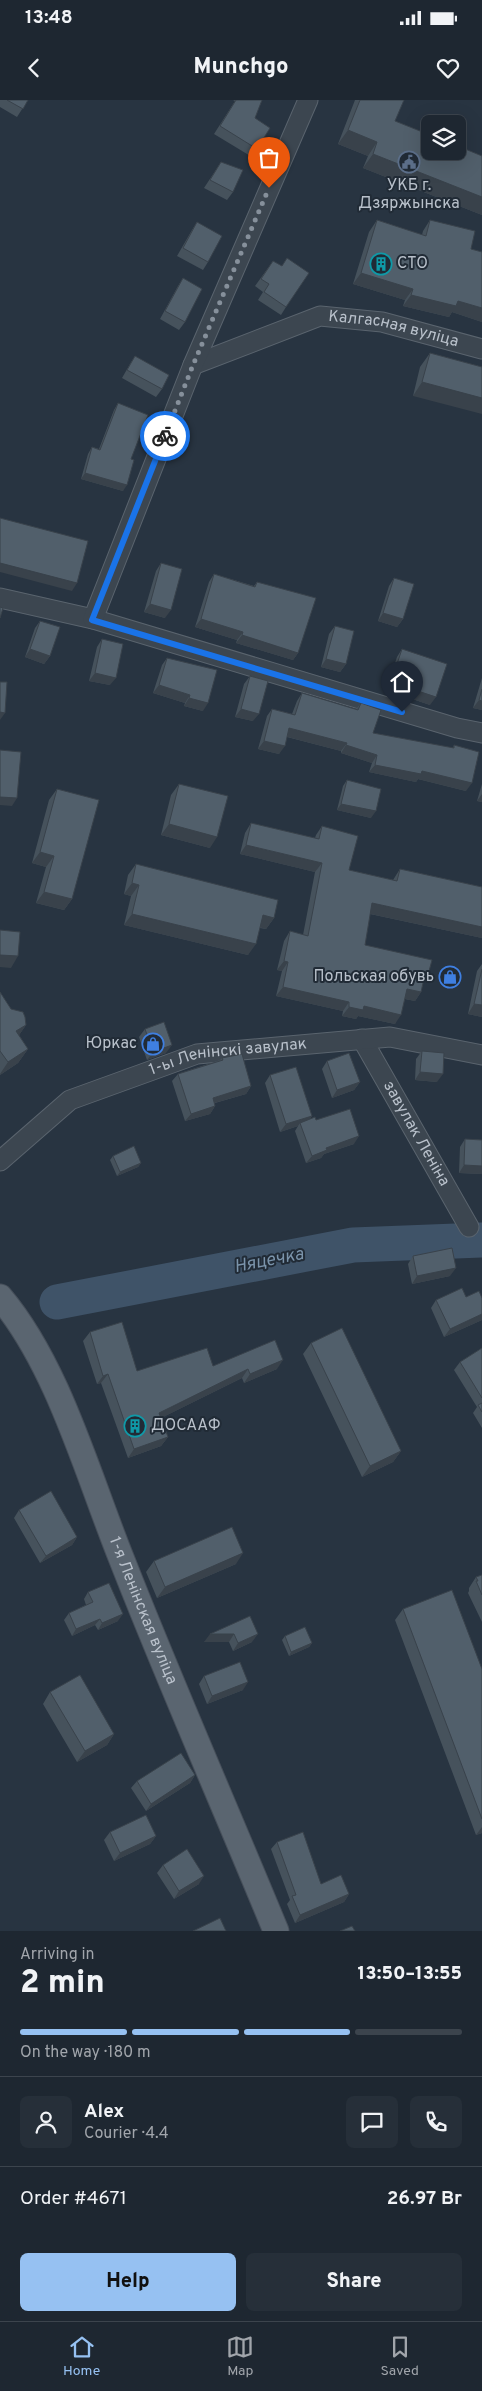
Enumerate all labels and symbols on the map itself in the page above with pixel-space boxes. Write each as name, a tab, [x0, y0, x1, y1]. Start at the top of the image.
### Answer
pin	[248, 137, 290, 188]
public building icon: УКБ г. Дзяржынска	[397, 150, 421, 174]
place label: УКБ г. Дзяржынска	[358, 176, 460, 214]
building icon: СТО	[369, 252, 393, 276]
place label: СТО	[397, 254, 428, 274]
street label: Калгасная вуліца	[328, 307, 461, 352]
courier	[140, 411, 190, 461]
pin	[381, 661, 423, 712]
shop icon: Польская обувь	[438, 965, 462, 989]
place label: Польская обувь	[314, 967, 434, 987]
shop icon: Юркас	[141, 1032, 165, 1056]
place label: Юркас	[85, 1034, 137, 1054]
street label: 1-ы Ленінскі завулак	[146, 1034, 308, 1080]
street label: завулак Леніна	[378, 1077, 454, 1190]
water label: Няцечка	[232, 1243, 306, 1279]
building icon: ДОСААФ	[123, 1414, 147, 1438]
place label: ДОСААФ	[151, 1416, 220, 1436]
street label: 1-я Ленінская вуліца	[104, 1534, 181, 1688]

